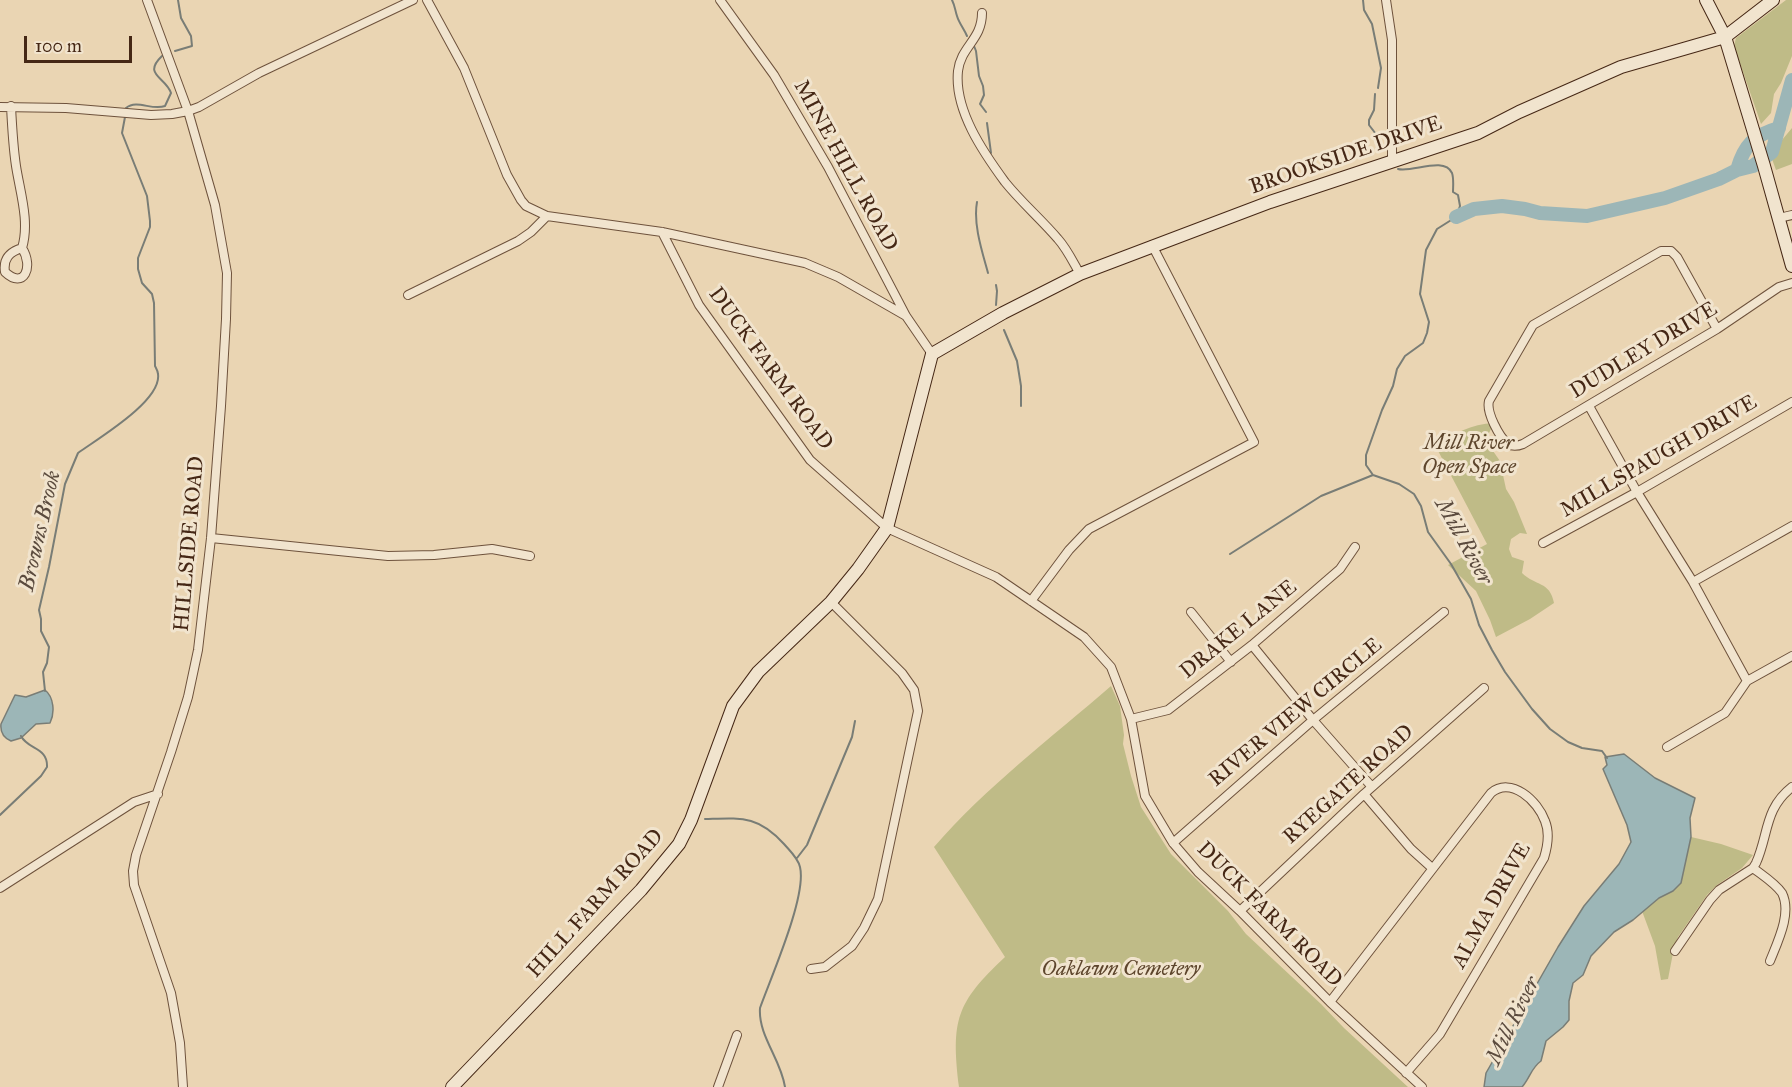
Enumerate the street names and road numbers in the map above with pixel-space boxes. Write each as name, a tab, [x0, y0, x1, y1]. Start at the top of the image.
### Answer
street label: MINE HILL ROAD	[788, 76, 902, 256]
street label: BROOKSIDE DRIVE	[1247, 111, 1445, 201]
street label: DUCK FARM ROAD	[702, 283, 838, 455]
street label: DUDLEY DRIVE	[1566, 297, 1722, 405]
street label: MILLSPAUGH DRIVE	[1556, 390, 1762, 524]
street label: HILLSIDE ROAD	[170, 455, 210, 633]
street label: DRAKE LANE	[1176, 575, 1302, 685]
street label: RIVER VIEW CIRCLE	[1204, 633, 1388, 793]
street label: RYEGATE ROAD	[1279, 720, 1419, 850]
street label: HILL FARM ROAD	[523, 824, 669, 984]
street label: DUCK FARM ROAD	[1191, 837, 1347, 993]
street label: ALMA DRIVE	[1447, 839, 1537, 973]

